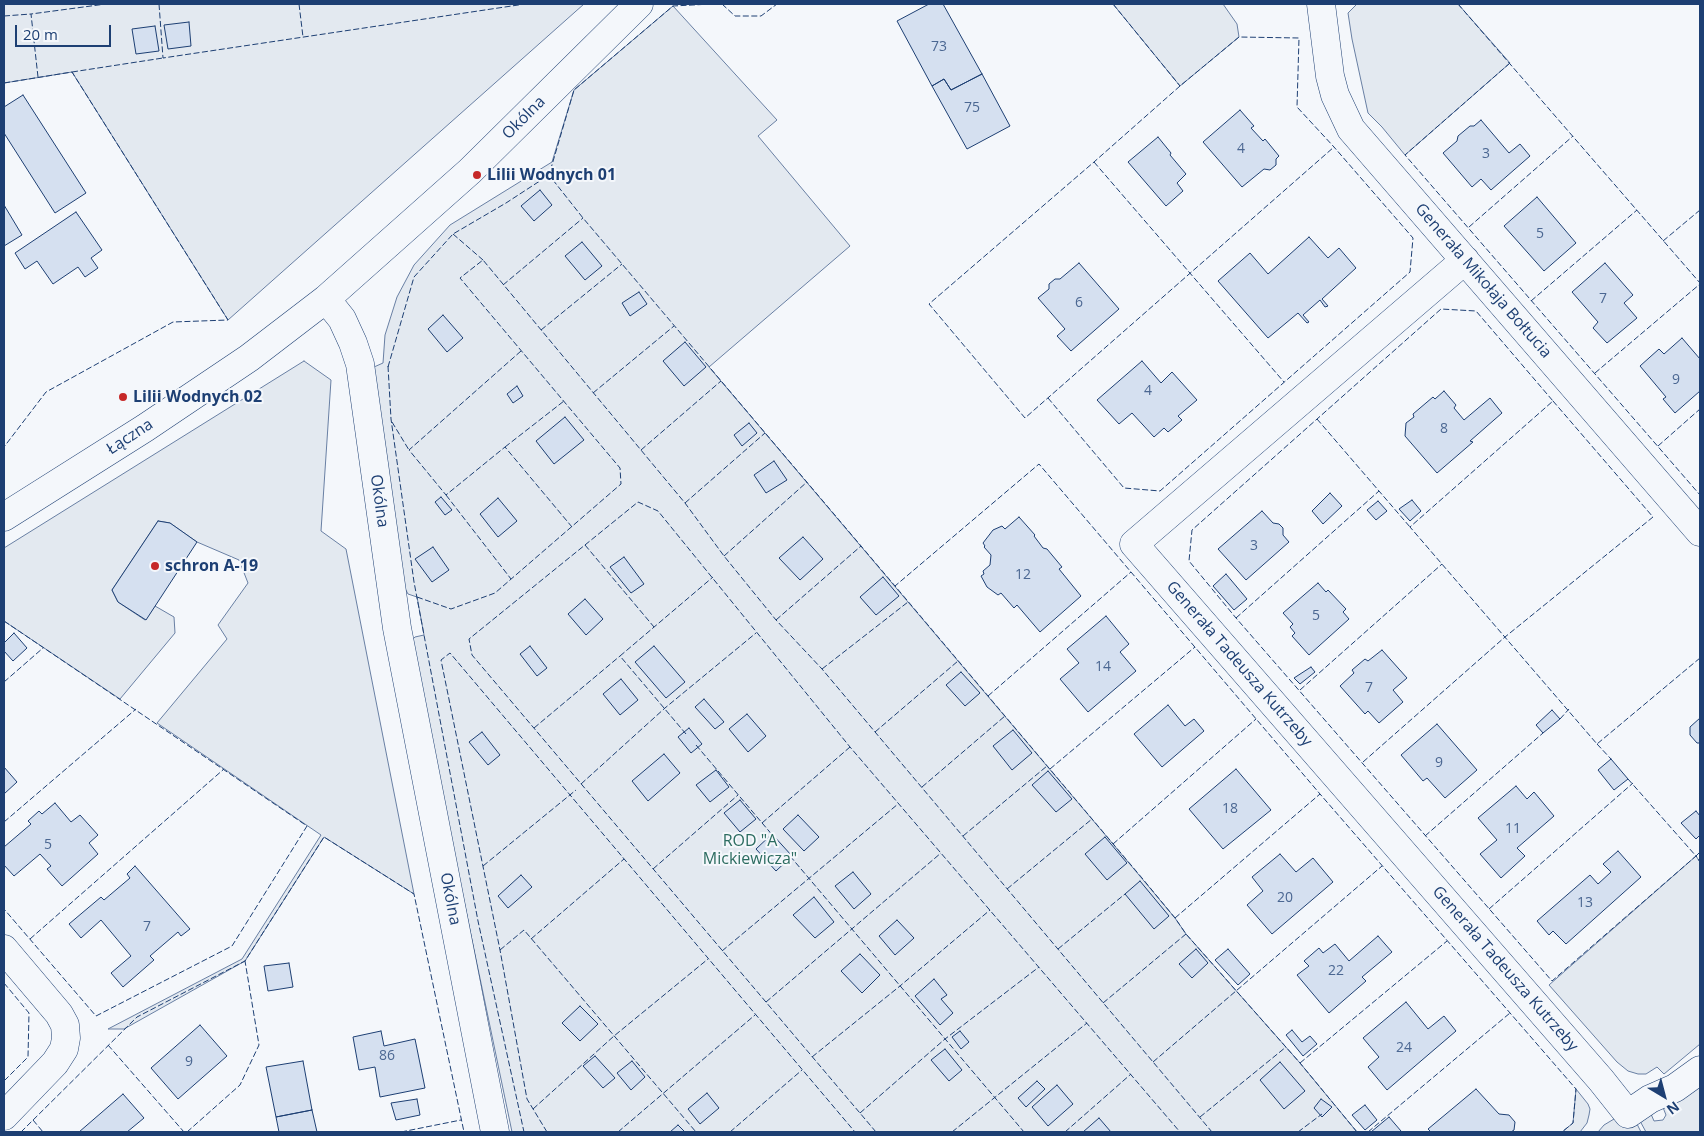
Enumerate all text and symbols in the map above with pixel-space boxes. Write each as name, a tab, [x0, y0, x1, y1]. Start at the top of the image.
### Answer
scale bar	[18, 15, 114, 47]
text: 20 m	[23, 24, 58, 44]
house number: 73	[931, 39, 947, 55]
street label: Okólna	[498, 92, 550, 144]
house number: 75	[964, 100, 980, 116]
house number: 4	[1237, 141, 1245, 157]
house number: 3	[1482, 146, 1490, 162]
place label: Lilii Wodnych 01	[487, 165, 616, 185]
marker: Lilii Wodnych 01	[471, 169, 483, 181]
street label: Generała Mikołaja Bołtucia	[1411, 200, 1555, 362]
house number: 5	[1536, 226, 1544, 242]
house number: 7	[1599, 291, 1607, 307]
house number: 6	[1075, 295, 1083, 311]
house number: 9	[1672, 372, 1680, 388]
house number: 4	[1144, 383, 1152, 399]
place label: Lilii Wodnych 02	[133, 387, 262, 407]
marker: Lilii Wodnych 02	[117, 391, 129, 403]
street label: Łączna	[103, 415, 157, 459]
house number: 8	[1440, 421, 1448, 437]
street label: Okólna	[366, 473, 392, 529]
house number: 3	[1250, 538, 1258, 554]
place label: schron A-19	[165, 556, 258, 576]
marker: schron A-19	[149, 560, 161, 572]
house number: 12	[1015, 567, 1031, 583]
street label: Generała Tadeusza Kutrzeby	[1162, 578, 1316, 750]
house number: 5	[1312, 608, 1320, 624]
house number: 14	[1095, 659, 1111, 675]
house number: 7	[1365, 680, 1373, 696]
house number: 9	[1435, 755, 1443, 771]
house number: 18	[1222, 801, 1238, 817]
house number: 11	[1505, 821, 1521, 837]
park label: ROD "A Mickiewicza"	[703, 831, 797, 869]
house number: 5	[44, 837, 52, 853]
street label: Okólna	[435, 871, 465, 927]
street label: Generała Tadeusza Kutrzeby	[1428, 883, 1582, 1055]
house number: 20	[1277, 890, 1293, 906]
house number: 13	[1577, 895, 1593, 911]
house number: 7	[143, 919, 151, 935]
house number: 22	[1328, 963, 1344, 979]
house number: 24	[1396, 1040, 1412, 1056]
house number: 86	[379, 1048, 395, 1064]
house number: 9	[185, 1054, 193, 1070]
north arrow	[1639, 1071, 1689, 1121]
text: N	[1663, 1097, 1684, 1119]

